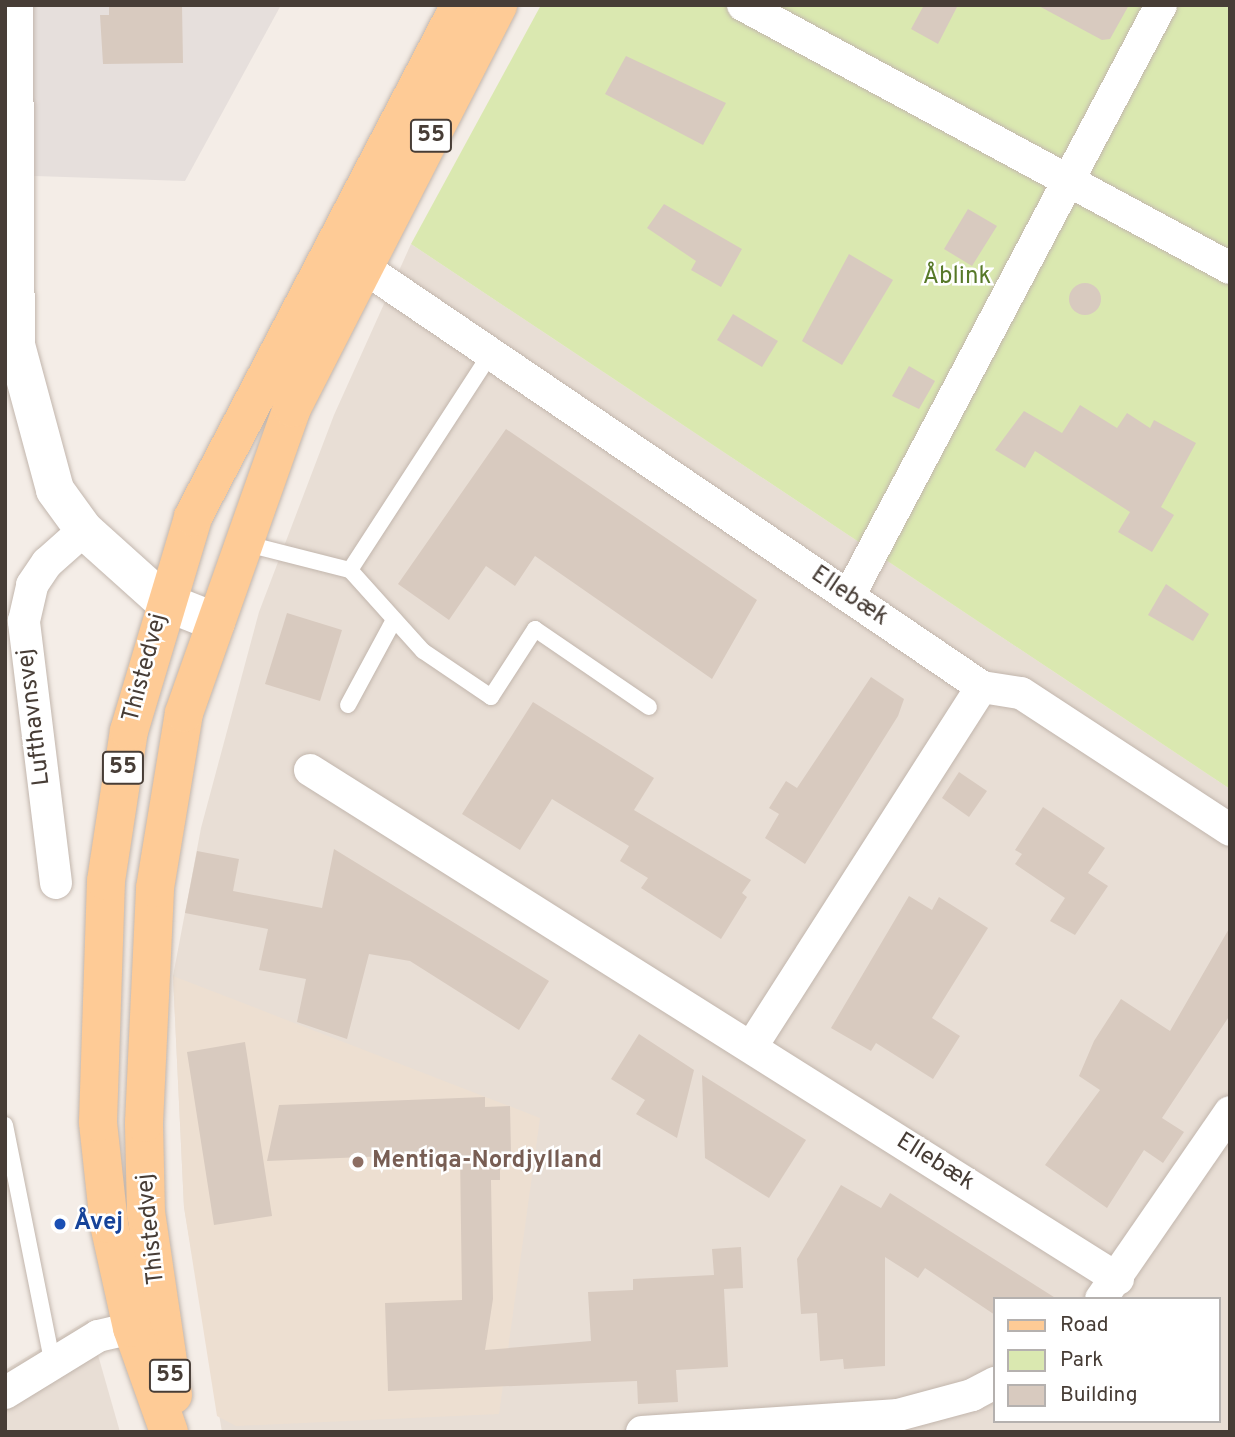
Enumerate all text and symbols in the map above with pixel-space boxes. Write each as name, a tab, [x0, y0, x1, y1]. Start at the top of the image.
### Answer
road number: 55	[408, 116, 454, 155]
park label: Åblink	[923, 264, 991, 292]
street label: Ellebæk	[805, 561, 893, 633]
street label: Thistedvej	[118, 610, 174, 726]
street label: Lufthavnsvej	[12, 647, 58, 787]
road number: 55	[100, 748, 146, 788]
street label: Ellebæk	[890, 1128, 980, 1198]
place label: Mentiqa-Nordjylland	[372, 1148, 602, 1176]
marker: Mentiqa-Nordjylland	[350, 1154, 366, 1170]
street label: Thistedvej	[132, 1172, 172, 1286]
place label: Åvej	[74, 1210, 123, 1238]
marker: Åvej	[52, 1216, 68, 1232]
legend	[993, 1297, 1221, 1423]
text: Road	[1060, 1312, 1109, 1339]
text: Park	[1060, 1347, 1103, 1374]
road number: 55	[147, 1357, 193, 1396]
text: Building	[1060, 1382, 1138, 1409]

